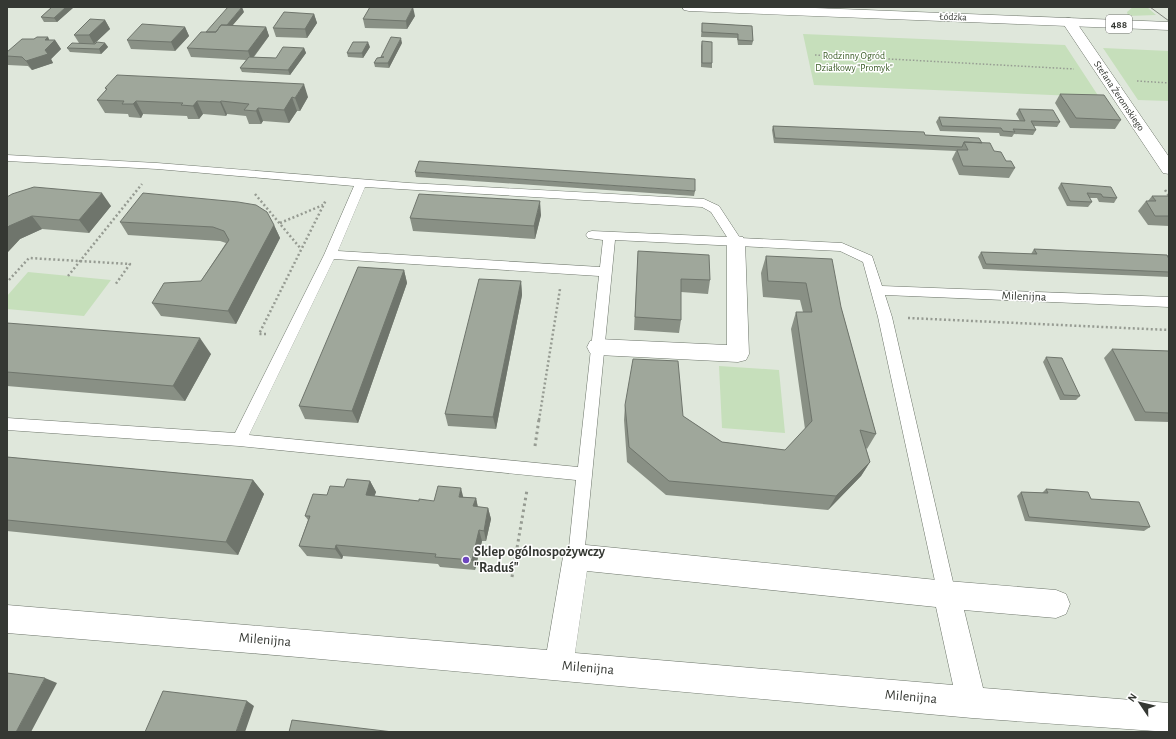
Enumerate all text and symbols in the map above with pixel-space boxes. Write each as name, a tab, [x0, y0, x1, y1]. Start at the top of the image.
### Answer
street label: Łódzka	[939, 12, 967, 22]
road number: 488	[1106, 15, 1132, 33]
park label: Rodzinny Ogród Działkowy "Promyk"	[815, 51, 893, 73]
street label: Stefana Żeromskiego	[1092, 59, 1147, 133]
street label: Milenijna	[1001, 289, 1047, 304]
place label: Sklep ogólnospożywczy "Raduś"	[474, 545, 606, 575]
marker: Sklep ogólnospożywczy "Raduś"	[461, 555, 471, 565]
street label: Milenijna	[238, 631, 292, 649]
street label: Milenijna	[561, 659, 615, 677]
north arrow	[1120, 683, 1160, 723]
street label: Milenijna	[884, 688, 938, 706]
text: N	[1126, 691, 1139, 704]

